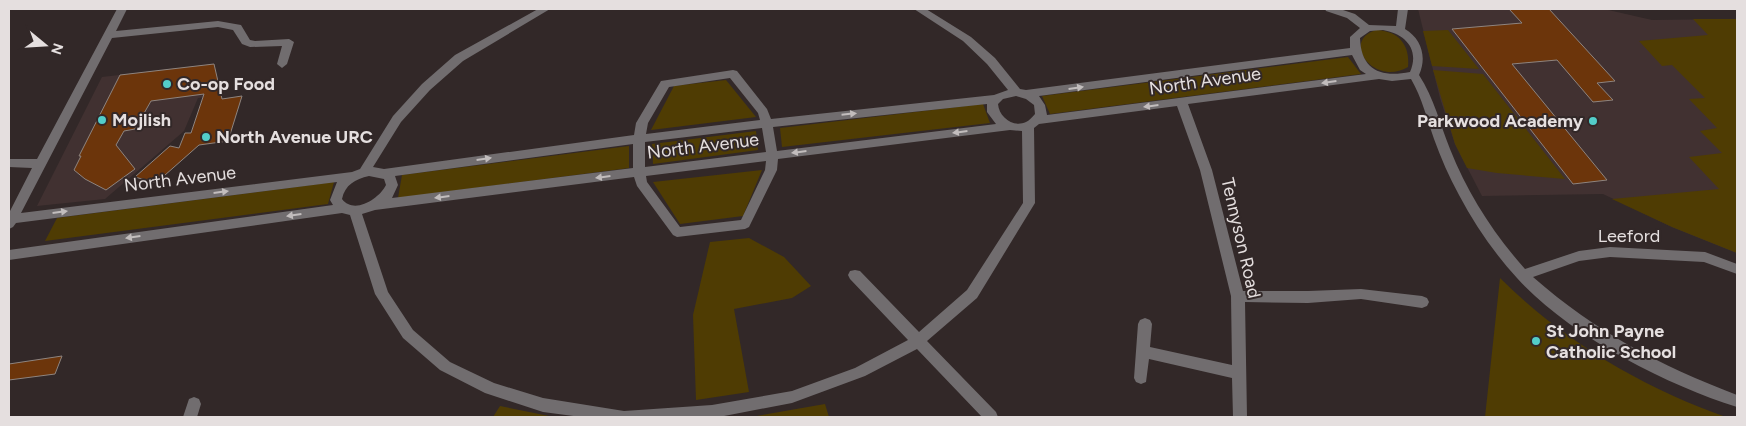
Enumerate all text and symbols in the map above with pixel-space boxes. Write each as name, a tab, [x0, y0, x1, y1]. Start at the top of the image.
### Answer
north arrow	[20, 20, 70, 70]
text: N	[47, 41, 67, 57]
street label: North Avenue	[1148, 62, 1262, 100]
place label: Co-op Food	[177, 73, 275, 95]
marker: Co-op Food	[161, 78, 173, 90]
one-way arrow	[1321, 79, 1337, 87]
one-way arrow	[1068, 83, 1084, 91]
one-way arrow	[1142, 102, 1158, 110]
place label: Mojlish	[112, 109, 171, 131]
one-way arrow	[841, 110, 857, 118]
place label: Parkwood Academy	[1417, 110, 1584, 132]
marker: Mojlish	[96, 114, 108, 126]
marker: Parkwood Academy	[1587, 115, 1599, 127]
place label: North Avenue URC	[216, 126, 373, 148]
street label: North Avenue	[646, 128, 760, 164]
one-way arrow	[952, 128, 968, 136]
marker: North Avenue URC	[200, 131, 212, 143]
one-way arrow	[791, 148, 807, 156]
one-way arrow	[477, 155, 493, 163]
street label: North Avenue	[123, 161, 237, 197]
one-way arrow	[595, 173, 611, 181]
street label: Tennyson Road	[1216, 176, 1266, 300]
one-way arrow	[214, 188, 230, 196]
one-way arrow	[434, 193, 450, 201]
one-way arrow	[53, 208, 69, 216]
one-way arrow	[285, 211, 301, 219]
street label: Leeford	[1598, 225, 1660, 247]
one-way arrow	[125, 234, 141, 242]
place label: St John Payne Catholic School	[1546, 320, 1676, 363]
marker: St John Payne Catholic School	[1530, 335, 1542, 347]

